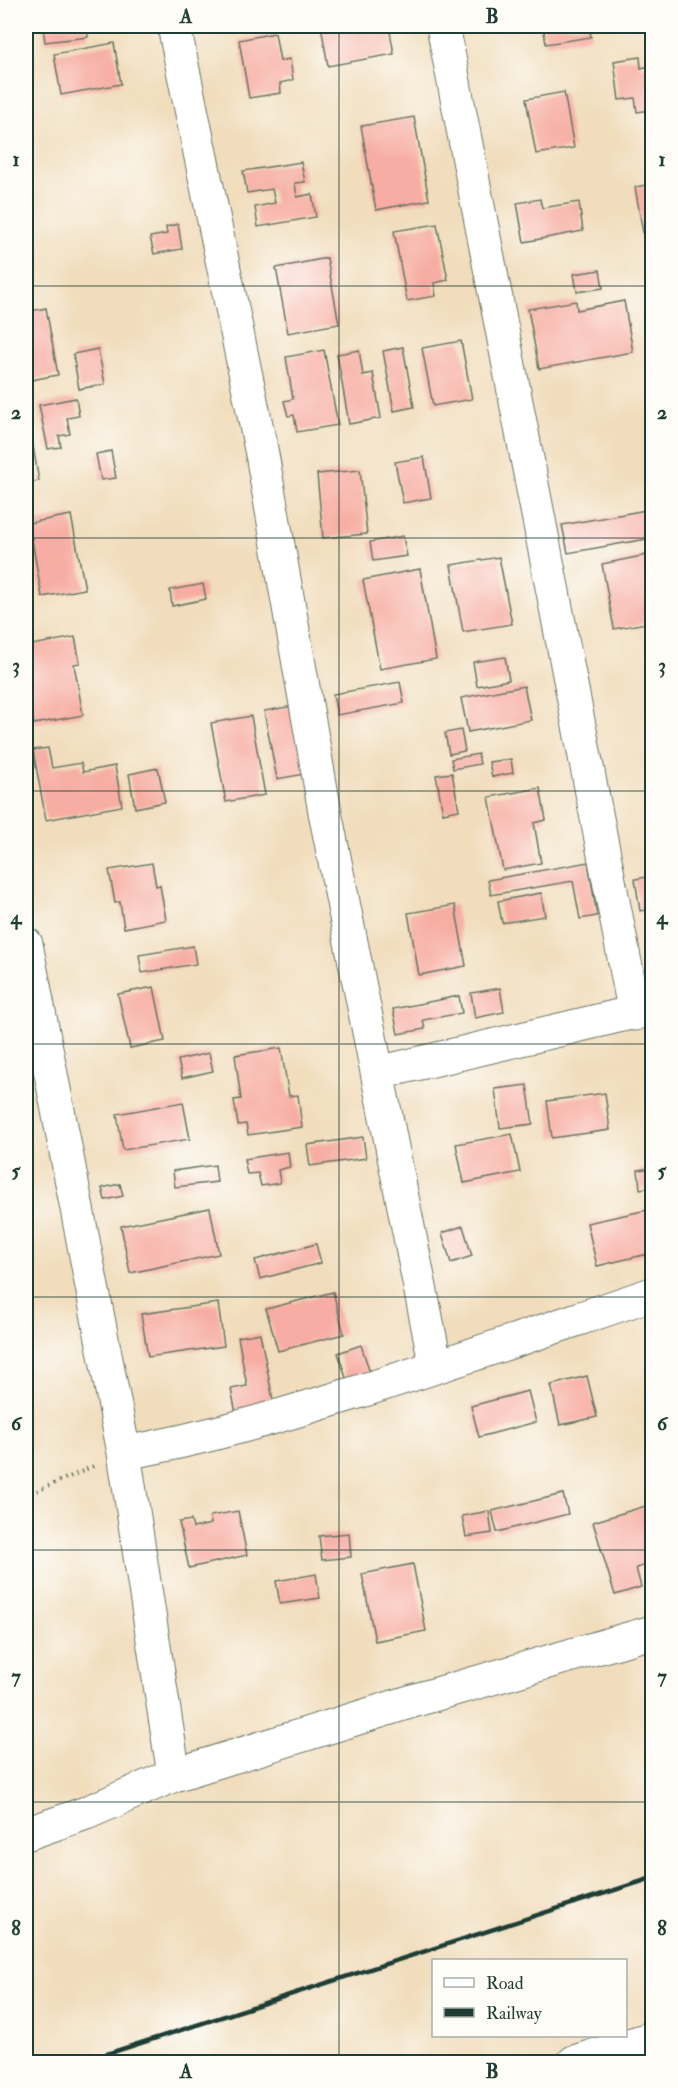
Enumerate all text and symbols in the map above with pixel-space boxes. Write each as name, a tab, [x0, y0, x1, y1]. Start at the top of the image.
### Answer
text: A	[179, 4, 193, 29]
text: B	[485, 4, 499, 29]
text: 1	[12, 147, 20, 172]
text: 1	[658, 147, 666, 172]
text: 2	[11, 400, 21, 425]
text: 2	[657, 400, 667, 425]
text: 3	[12, 653, 20, 678]
text: 3	[658, 653, 666, 678]
text: 4	[10, 905, 23, 930]
text: 4	[656, 905, 669, 930]
text: 5	[12, 1158, 22, 1183]
text: 5	[658, 1158, 668, 1183]
text: 6	[11, 1411, 23, 1436]
text: 6	[657, 1411, 669, 1436]
text: 7	[11, 1664, 21, 1689]
text: 7	[657, 1664, 667, 1689]
text: 8	[11, 1916, 21, 1941]
text: 8	[657, 1916, 667, 1941]
legend	[432, 1959, 627, 2037]
text: Road	[486, 1972, 524, 1995]
text: Railway	[486, 2002, 543, 2025]
text: A	[179, 2059, 193, 2084]
text: B	[485, 2059, 499, 2084]

